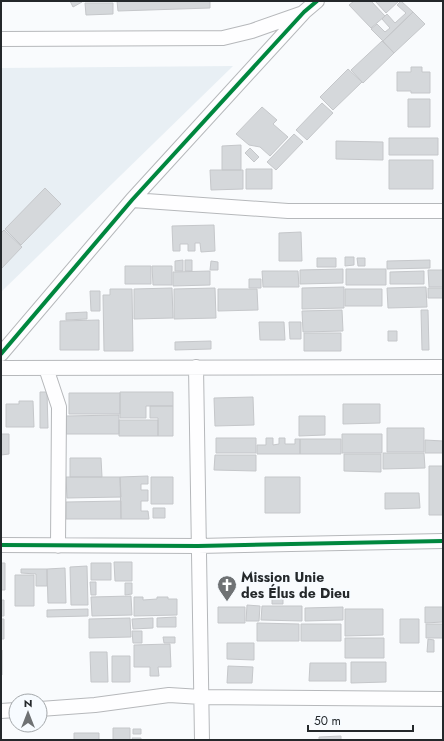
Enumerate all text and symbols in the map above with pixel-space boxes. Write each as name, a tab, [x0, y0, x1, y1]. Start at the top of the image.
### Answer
place label: Mission Unie des Élus de Dieu	[241, 567, 350, 603]
church icon: Mission Unie des Élus de Dieu	[216, 574, 238, 602]
north arrow	[8, 693, 48, 733]
text: N	[24, 695, 32, 711]
scale bar	[308, 707, 413, 733]
text: 50 m	[314, 712, 341, 730]

